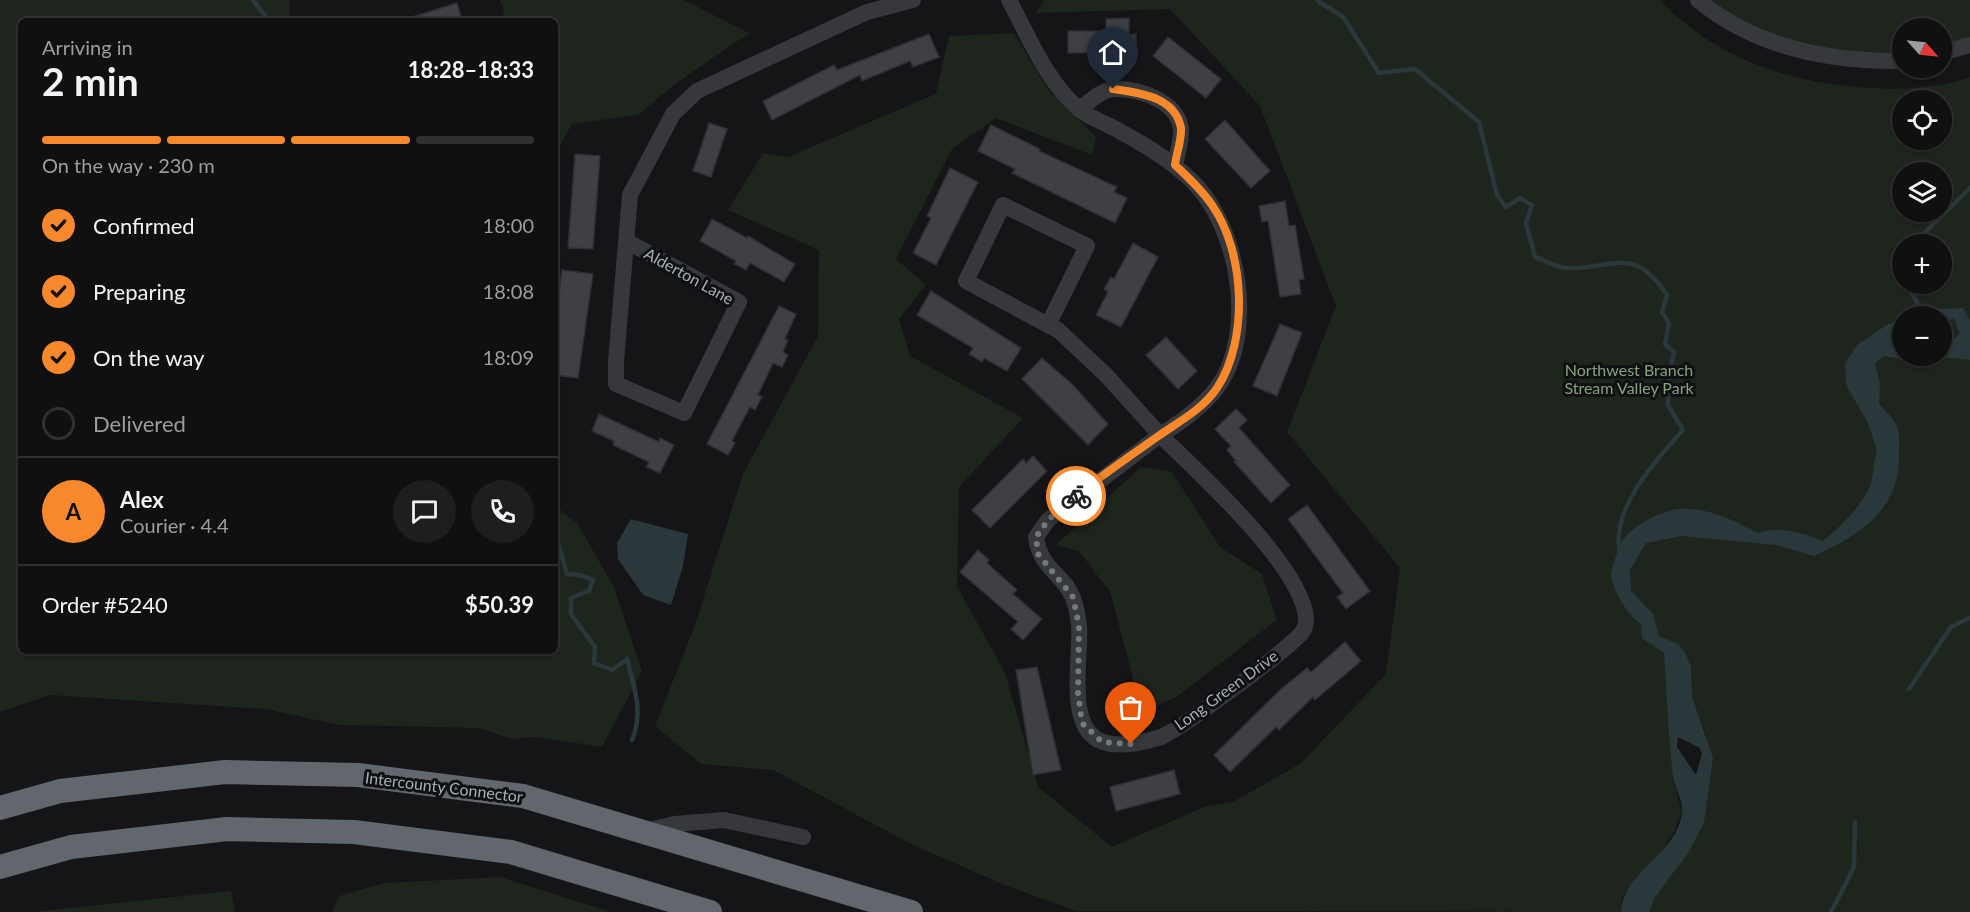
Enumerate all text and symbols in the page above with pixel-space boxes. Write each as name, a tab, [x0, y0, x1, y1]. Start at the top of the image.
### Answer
north arrow	[1892, 18, 1952, 78]
map controls	[1892, 18, 1952, 366]
pin	[1087, 27, 1138, 89]
text: Arriving in	[42, 35, 133, 59]
icon: home	[1096, 36, 1129, 69]
text: 18:28–18:33	[408, 56, 534, 83]
text: 2 min	[42, 58, 139, 104]
button: locate	[1892, 90, 1952, 150]
text: On the way · 230 m	[42, 153, 215, 177]
button: layers	[1892, 162, 1952, 222]
icon: check	[42, 209, 75, 242]
text: Confirmed	[93, 212, 195, 239]
text: 18:00	[483, 213, 534, 237]
button: +	[1892, 234, 1952, 294]
street label: Alderton Lane	[641, 243, 737, 308]
icon: check	[42, 275, 75, 308]
text: Preparing	[93, 278, 185, 305]
text: 18:08	[483, 279, 534, 303]
button: −	[1892, 306, 1952, 366]
icon: check	[42, 341, 75, 374]
text: On the way	[93, 344, 204, 371]
text: 18:09	[483, 345, 534, 369]
park label: Northwest Branch Stream Valley Park	[1564, 360, 1694, 397]
text: Delivered	[93, 410, 186, 437]
courier	[1046, 466, 1106, 526]
button: chat	[393, 480, 456, 543]
button: phone	[471, 480, 534, 543]
icon: bike	[1060, 480, 1093, 513]
text: Alex	[120, 486, 164, 513]
text: A	[66, 498, 81, 525]
text: Courier · 4.4	[120, 513, 229, 537]
text: Order #5240	[42, 591, 168, 618]
text: $50.39	[465, 591, 534, 618]
street label: Long Green Drive	[1170, 646, 1281, 733]
pin	[1105, 682, 1156, 744]
icon: bag	[1114, 691, 1147, 724]
street label: Intercounty Connector	[364, 767, 524, 806]

